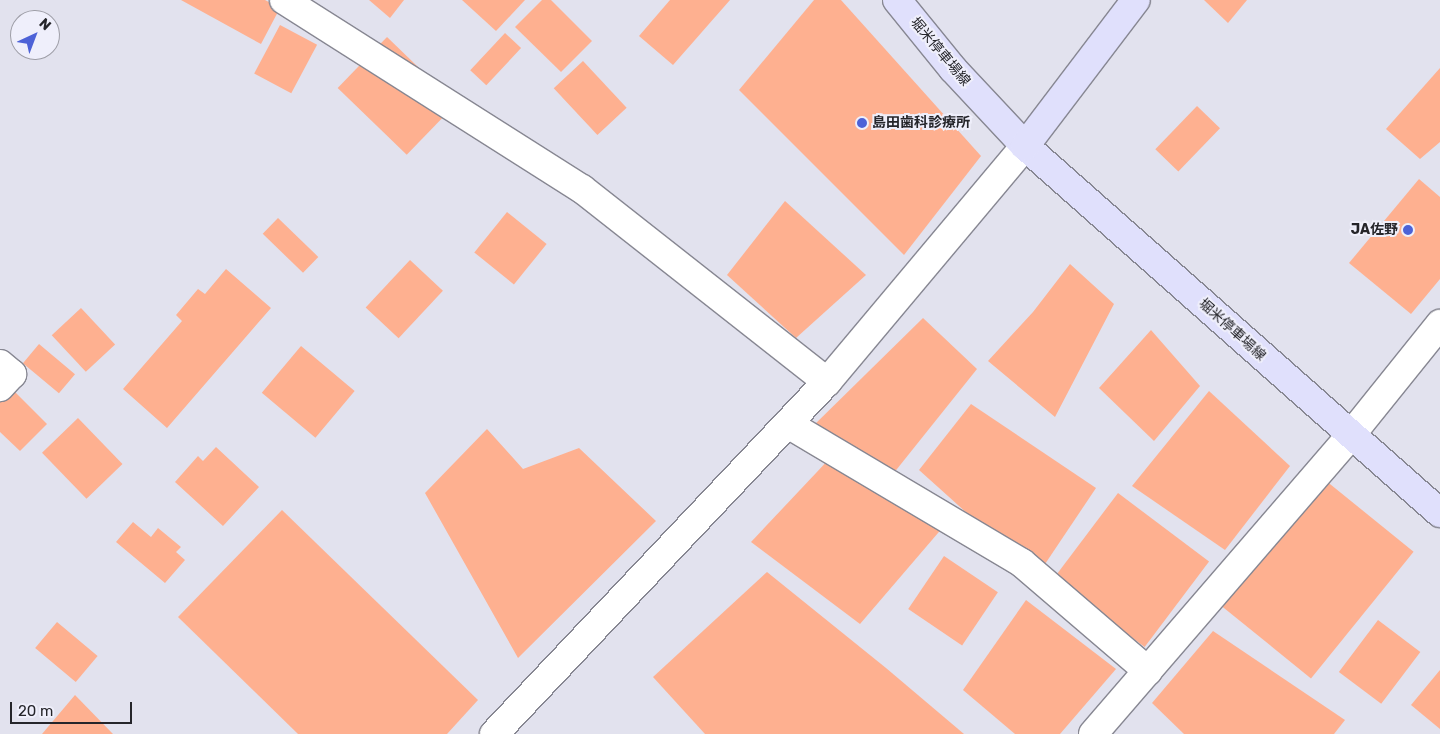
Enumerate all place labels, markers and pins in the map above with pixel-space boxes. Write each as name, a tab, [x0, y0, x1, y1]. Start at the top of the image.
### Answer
place label: 島田歯科診療所	[872, 115, 970, 131]
marker: 島田歯科診療所	[856, 117, 868, 129]
place label: JA佐野	[1351, 222, 1398, 238]
marker: JA佐野	[1402, 224, 1414, 236]

